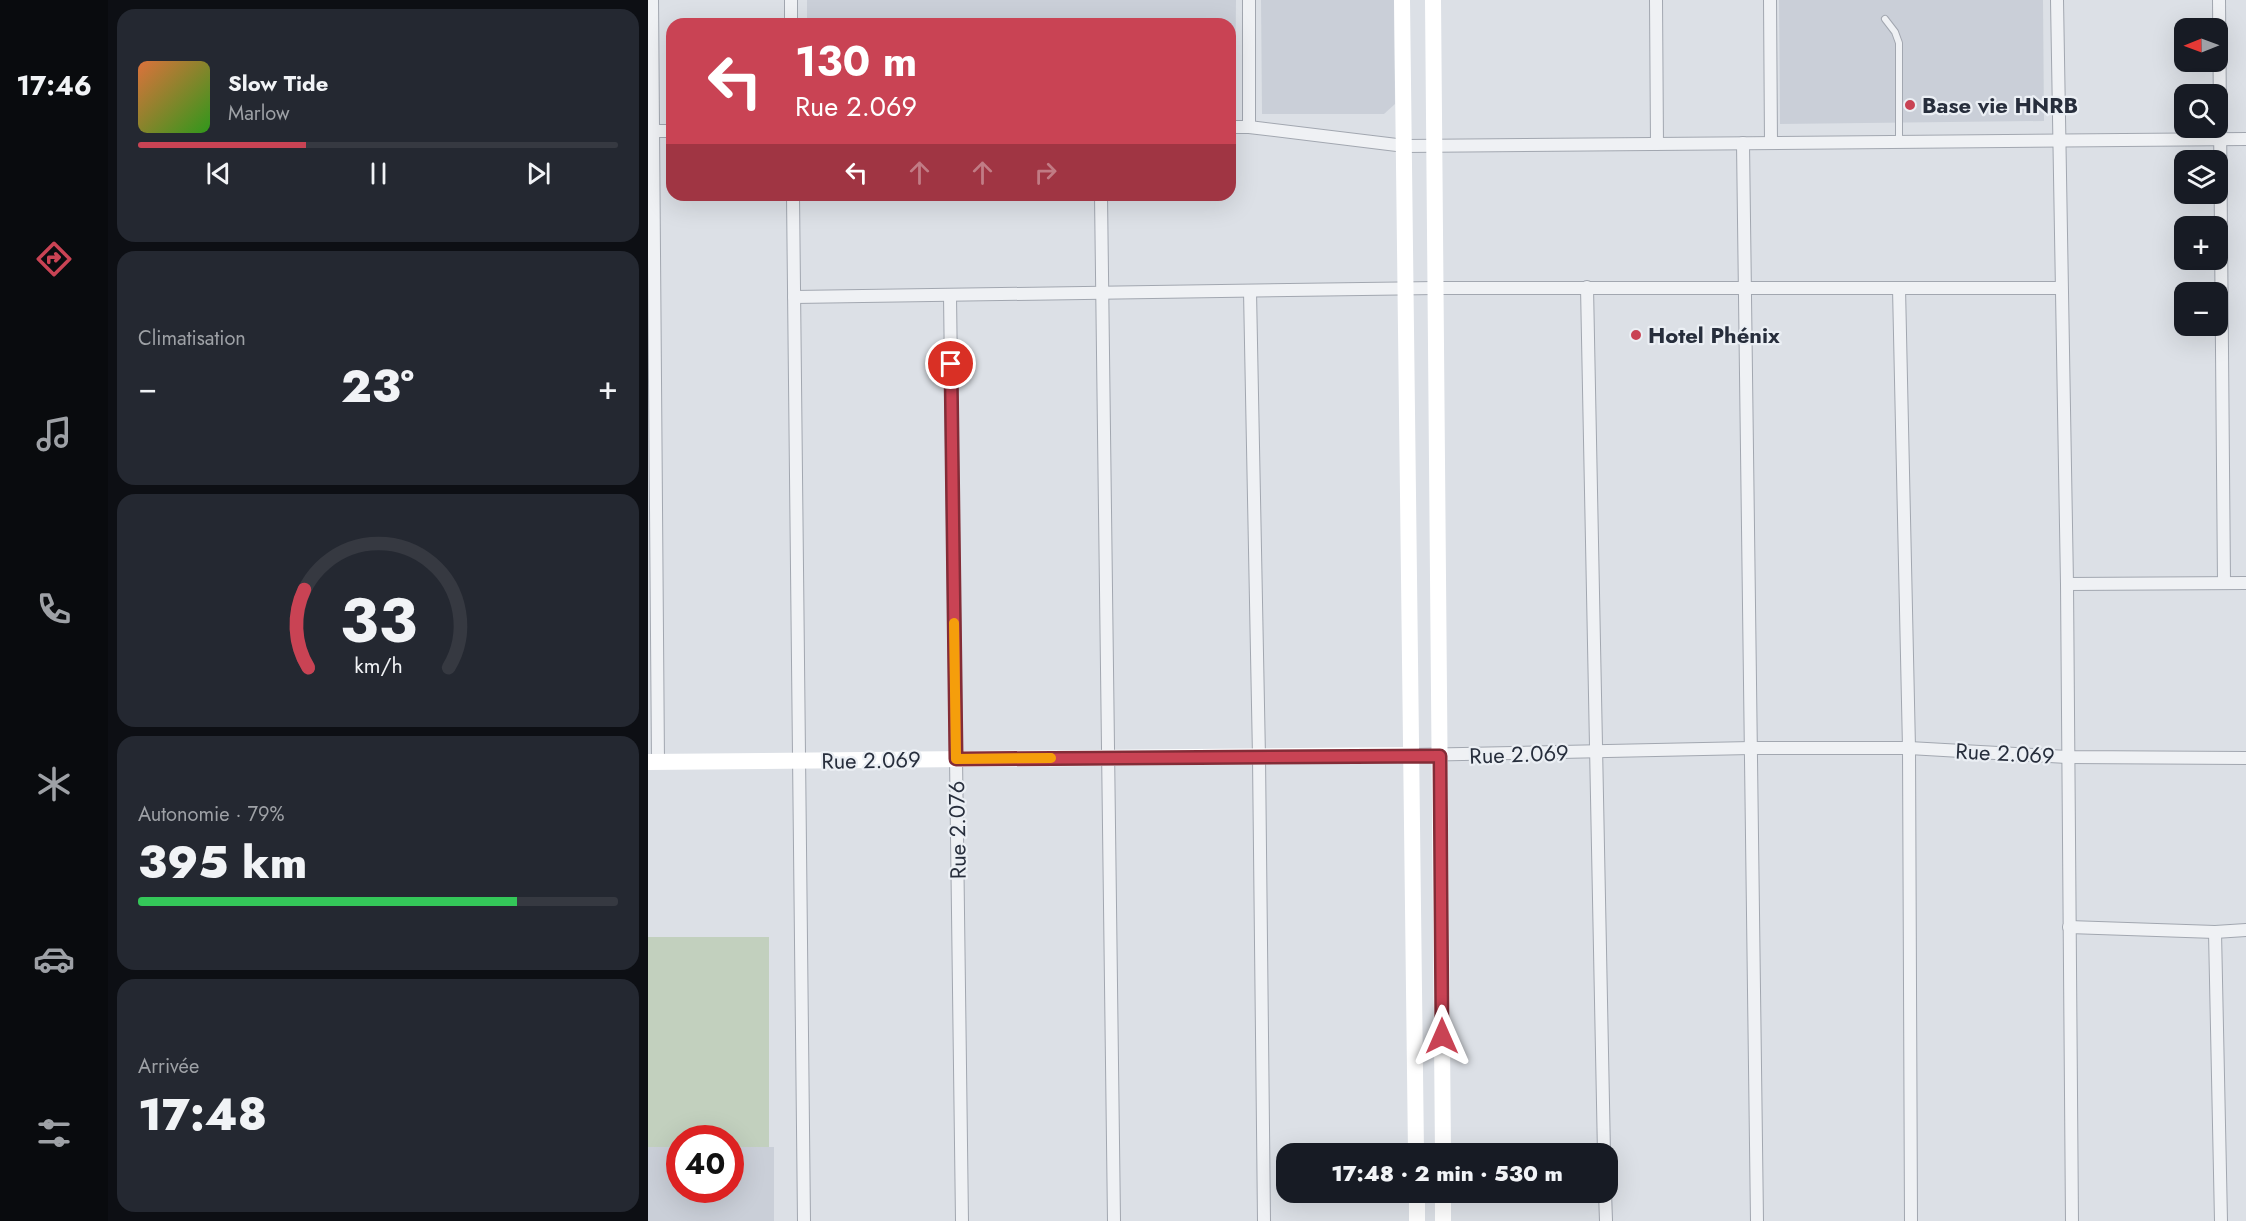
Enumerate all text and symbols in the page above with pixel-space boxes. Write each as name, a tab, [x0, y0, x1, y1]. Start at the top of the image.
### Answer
north arrow	[2174, 18, 2228, 72]
map controls	[2174, 18, 2228, 336]
text: 130 m	[795, 31, 917, 92]
icon: left	[696, 42, 774, 120]
text: 17:46	[16, 66, 92, 105]
text: Slow Tide	[228, 67, 328, 99]
button: search	[2174, 84, 2228, 138]
text: Rue 2.069	[795, 87, 917, 126]
place label: Base vie HNRB	[1922, 89, 2078, 121]
marker: Base vie HNRB	[1903, 98, 1917, 112]
text: Marlow	[228, 99, 290, 128]
button: layers	[2174, 150, 2228, 204]
icon: left	[840, 156, 873, 189]
icon: ahead	[903, 156, 936, 189]
icon: ahead	[966, 156, 999, 189]
icon: right	[1029, 156, 1062, 189]
icon: previous	[202, 157, 235, 190]
icon: pause	[362, 157, 395, 190]
icon: next	[522, 157, 555, 190]
button: +	[2174, 216, 2228, 270]
icon: directions	[33, 238, 75, 280]
button: −	[2174, 282, 2228, 336]
place label: Hotel Phénix	[1648, 319, 1780, 351]
text: Climatisation	[138, 324, 246, 353]
marker: Hotel Phénix	[1629, 328, 1643, 342]
pin	[925, 338, 976, 389]
icon: arrive	[934, 347, 967, 380]
text: 23°	[341, 354, 414, 419]
text: −	[138, 364, 157, 411]
text: +	[598, 364, 618, 411]
icon: music	[33, 413, 75, 455]
text: 33	[339, 575, 417, 665]
icon: phone	[33, 588, 75, 630]
text: km/h	[354, 650, 402, 681]
street label: Rue 2.069	[1954, 734, 2056, 772]
street label: Rue 2.069	[1469, 736, 1569, 772]
street label: Rue 2.069	[821, 743, 921, 777]
icon: climate	[33, 763, 75, 805]
street label: Rue 2.076	[940, 781, 974, 879]
text: Autonomie · 79%	[138, 800, 285, 829]
text: 395 km	[138, 830, 307, 895]
icon: car	[33, 938, 75, 980]
position arrow	[1410, 1004, 1474, 1068]
text: Arrivée	[138, 1052, 199, 1081]
text: 17:48	[138, 1082, 267, 1147]
icon: filters	[33, 1112, 75, 1154]
speed limit sign: 40	[666, 1125, 744, 1203]
text: 17:48 · 2 min · 530 m	[1331, 1157, 1563, 1189]

